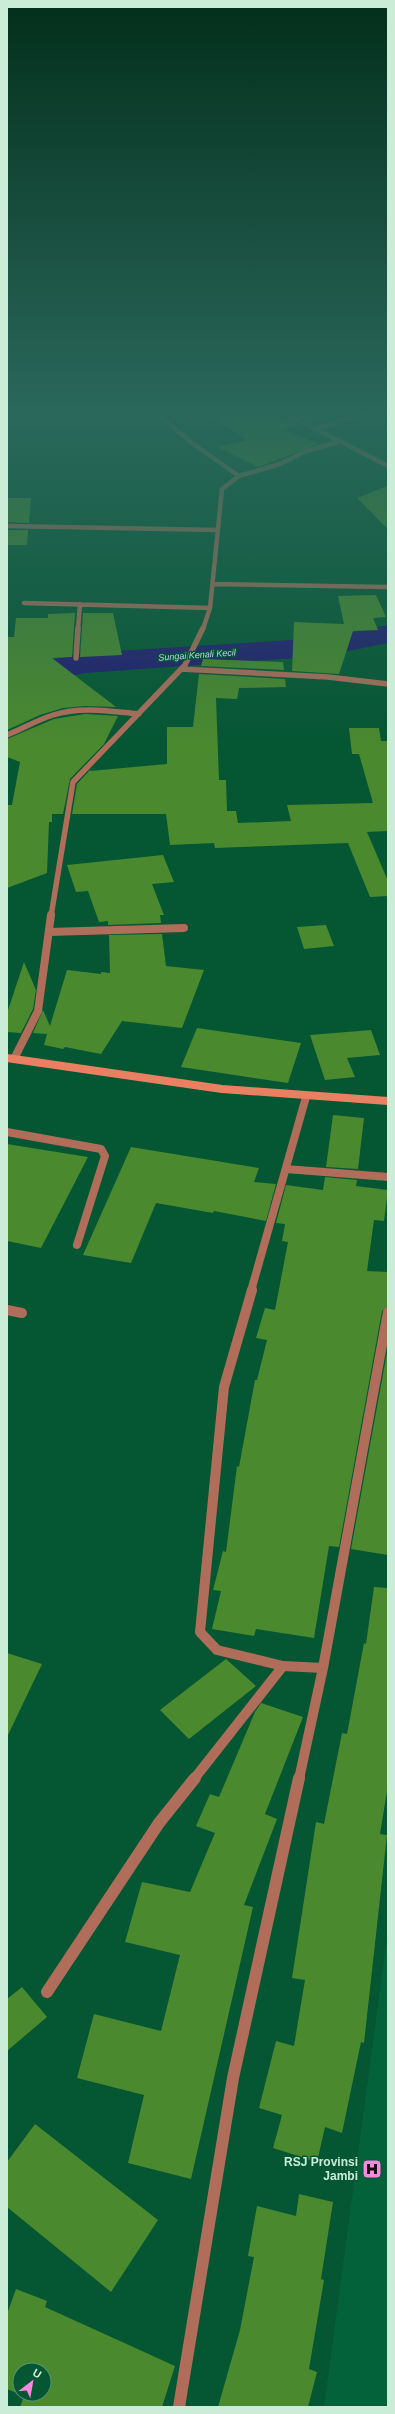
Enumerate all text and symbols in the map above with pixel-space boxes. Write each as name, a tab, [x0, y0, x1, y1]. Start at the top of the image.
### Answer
water label: Sungai Kenali Kecil	[158, 647, 237, 663]
place label: RSJ Provinsi Jambi	[284, 2155, 358, 2183]
hospital icon: RSJ Provinsi Jambi	[361, 2158, 383, 2180]
north arrow	[12, 2362, 52, 2402]
text: U	[31, 2366, 44, 2381]

